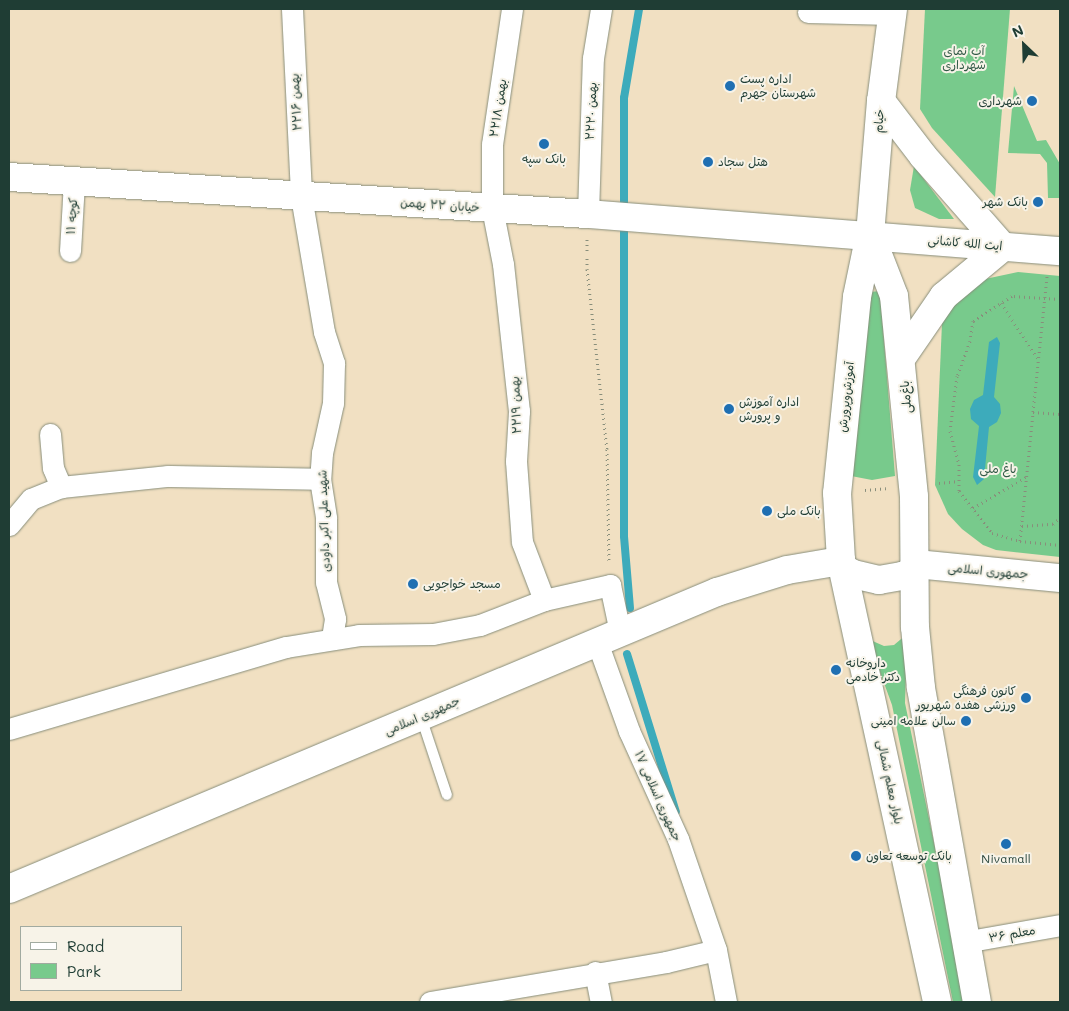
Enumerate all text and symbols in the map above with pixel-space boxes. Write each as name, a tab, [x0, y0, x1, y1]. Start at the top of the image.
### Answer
north arrow	[999, 20, 1049, 70]
text: N	[1009, 20, 1026, 42]
park label: آب نمای شهرداری	[942, 44, 986, 72]
place label: اداره پست شهرستان جهرم	[740, 72, 816, 100]
street label: ۲۲بهمن ۱۶	[287, 73, 305, 131]
street label: ۲۲بهمن ۱۸	[486, 78, 510, 138]
marker: اداره پست شهرستان جهرم	[724, 80, 736, 92]
street label: ۲۲بهمن ۲۰	[582, 82, 600, 140]
place label: شهرداری	[979, 94, 1022, 108]
marker: شهرداری	[1026, 95, 1038, 107]
street label: خیام	[871, 109, 887, 133]
marker: بانک سپه	[538, 138, 550, 150]
place label: بانک سپه	[522, 152, 566, 166]
place label: هتل سجاد	[718, 155, 768, 169]
marker: هتل سجاد	[702, 156, 714, 168]
street label: خیابان ۲۲ بهمن	[400, 195, 480, 215]
place label: بانک شهر	[983, 195, 1028, 209]
marker: بانک شهر	[1032, 196, 1044, 208]
street label: کوچه ۱۱	[64, 197, 80, 235]
street label: ایت الله کاشانی	[927, 233, 1003, 253]
street label: آموزش‌و‌پرورش	[835, 361, 857, 433]
street label: ۲۲بهمن ۱۹	[508, 376, 524, 434]
street label: باغ‌ملی	[897, 380, 915, 414]
place label: اداره آموزش و پرورش	[739, 395, 799, 423]
marker: اداره آموزش و پرورش	[723, 403, 735, 415]
park label: باغ ملی	[980, 462, 1016, 476]
street label: شهید علی اکبر داودی	[315, 470, 333, 572]
place label: بانک ملی	[777, 504, 821, 518]
marker: بانک ملی	[761, 505, 773, 517]
street label: جمهوری اسلامی	[947, 560, 1029, 582]
place label: مسجد خواجویی	[423, 577, 501, 591]
marker: مسجد خواجویی	[407, 578, 419, 590]
place label: داروخانه دکتر خادمی	[846, 656, 900, 684]
marker: داروخانه دکتر خادمی	[830, 664, 842, 676]
place label: کانون فرهنگی ورزشی هفده شهریور	[916, 684, 1016, 712]
marker: کانون فرهنگی ورزشی هفده شهریور	[1020, 692, 1032, 704]
street label: جمهوری اسلامی	[382, 694, 462, 738]
place label: سالن علامه امینی	[871, 714, 956, 728]
marker: سالن علامه امینی	[960, 715, 972, 727]
street label: بلوار معلم شمالی	[874, 738, 906, 826]
street label: جمهوری اسلامی ۱۷	[632, 749, 684, 843]
marker: Nivamall	[1000, 838, 1012, 850]
place label: بانک توسعه تعاون	[866, 849, 952, 863]
marker: بانک توسعه تعاون	[850, 850, 862, 862]
place label: Nivamall	[981, 852, 1031, 866]
street label: معلم ۳۶	[987, 923, 1037, 945]
legend	[20, 926, 182, 991]
text: Road	[67, 936, 104, 956]
text: Park	[67, 961, 101, 981]

